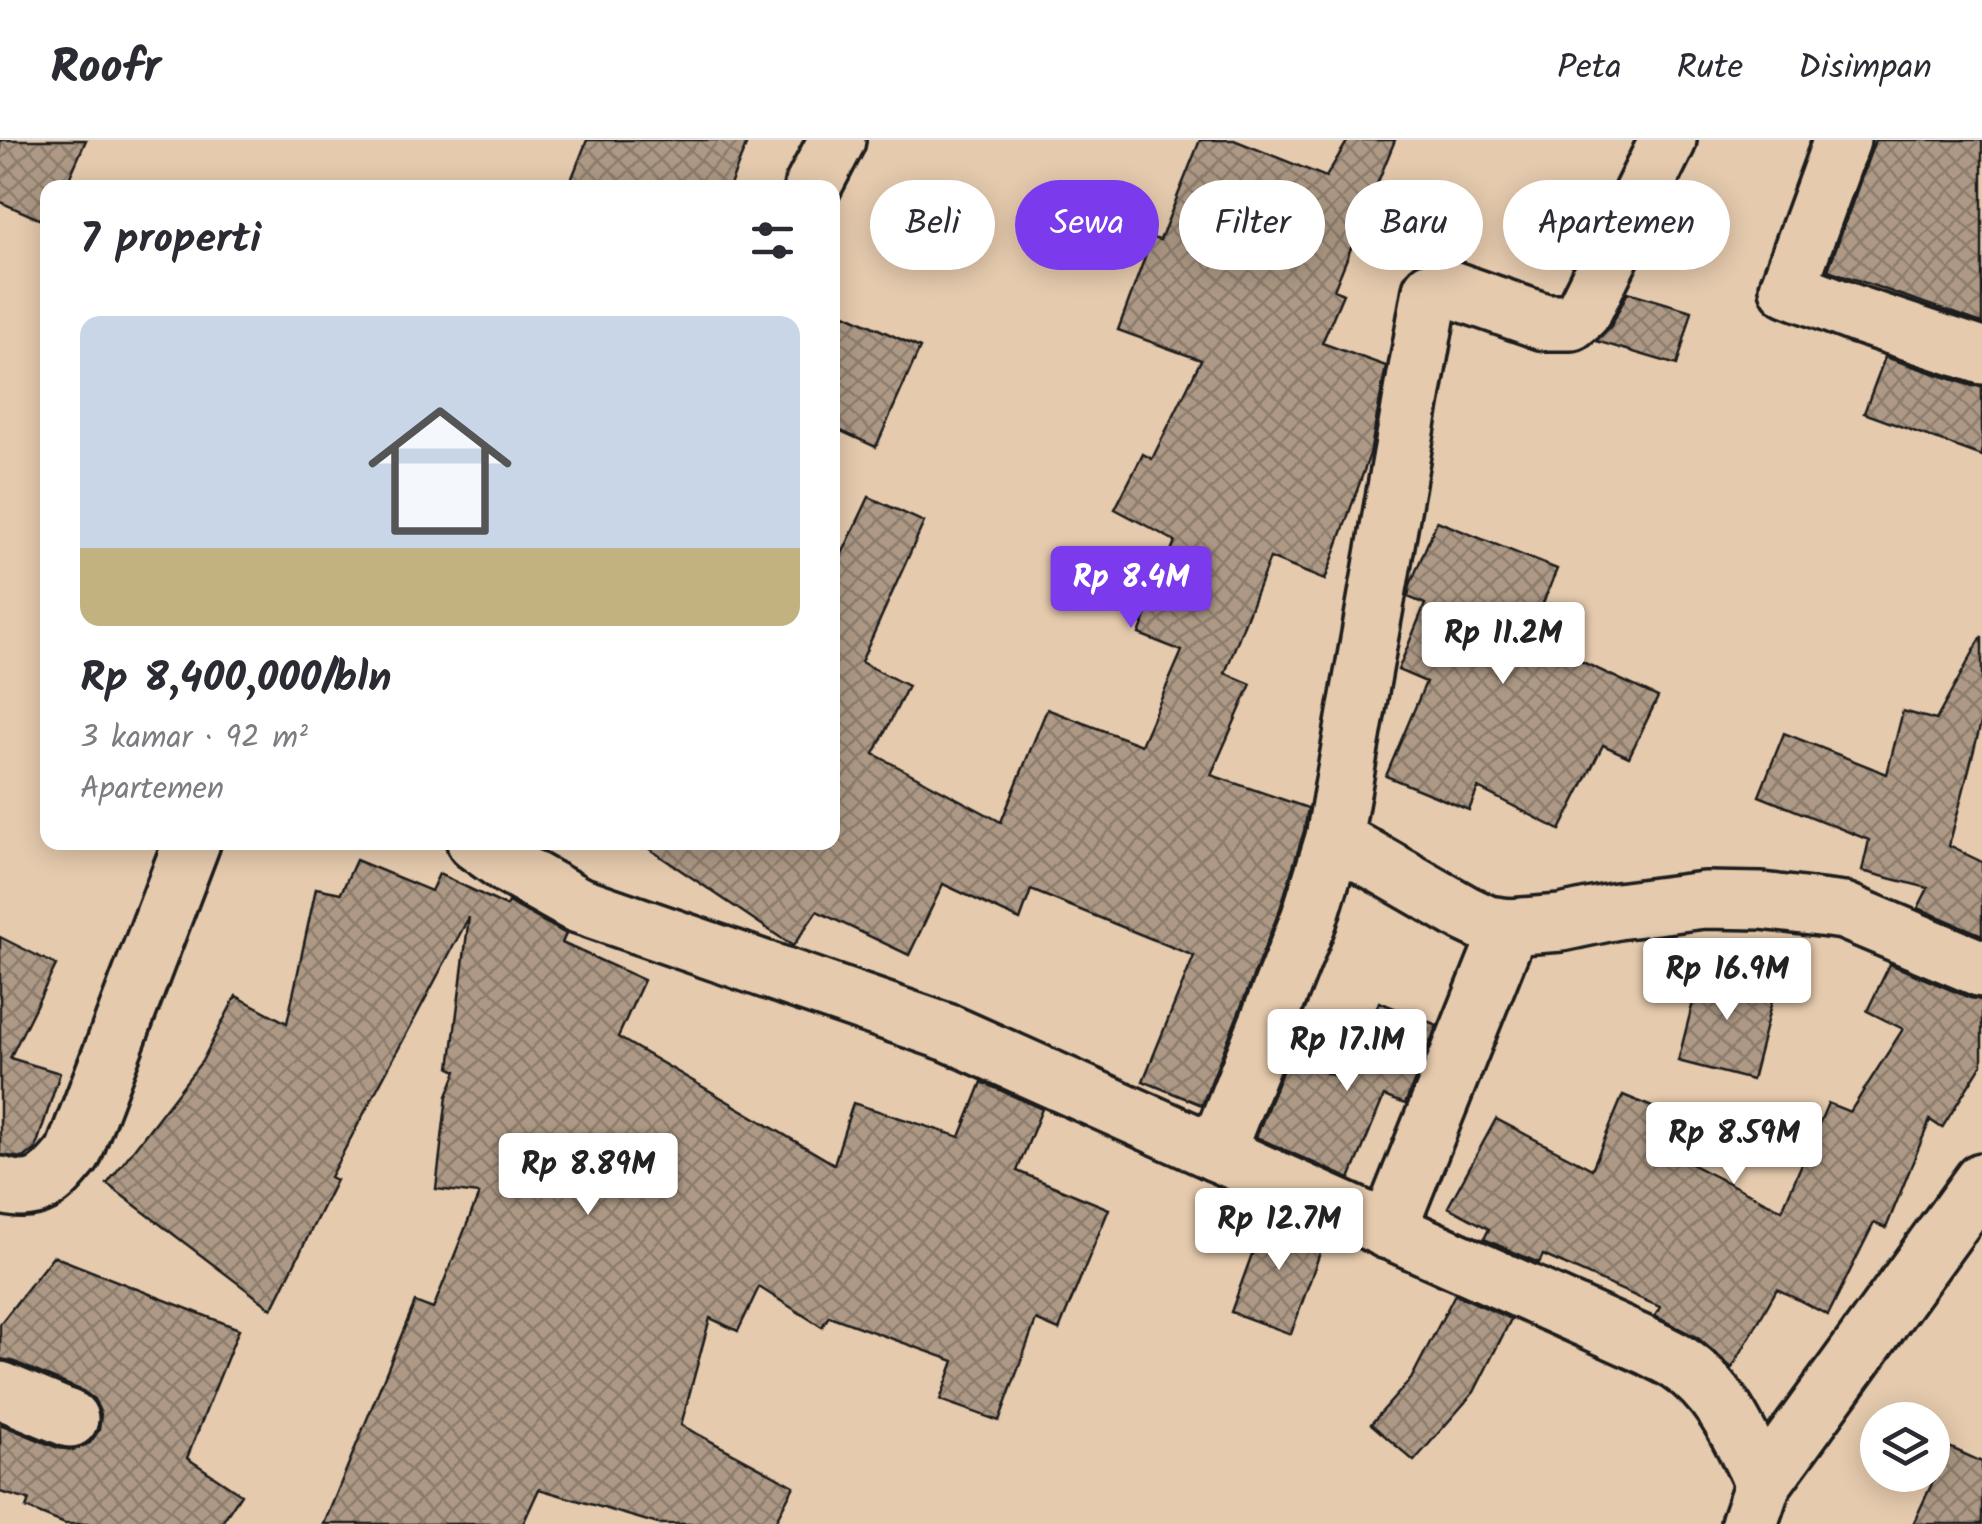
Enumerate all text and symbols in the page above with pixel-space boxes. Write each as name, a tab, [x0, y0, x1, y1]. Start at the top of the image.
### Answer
text: Roofr	[50, 31, 161, 107]
text: Peta	[1557, 41, 1622, 97]
text: Rute	[1677, 41, 1743, 97]
text: Disimpan	[1798, 41, 1932, 97]
chip: Beli	[870, 180, 995, 270]
chip: Sewa	[1015, 180, 1159, 270]
chip: Filter	[1179, 180, 1325, 270]
chip: Baru	[1345, 180, 1483, 270]
chip: Apartemen	[1503, 180, 1730, 270]
text: 7 properti	[80, 207, 261, 274]
icon: filters	[745, 213, 800, 268]
icon: home	[350, 381, 530, 561]
pin: Rp 8.4M	[1039, 546, 1223, 631]
text: Rp 8.4M	[1073, 553, 1189, 604]
pin: Rp 11.2M	[1400, 602, 1606, 687]
text: Rp 11.2M	[1444, 609, 1562, 660]
text: Rp 8,400,000/bln	[80, 646, 392, 713]
text: 3 kamar · 92 m²	[80, 713, 308, 764]
text: Apartemen	[80, 764, 224, 815]
pin: Rp 16.9M	[1624, 938, 1830, 1023]
text: Rp 16.9M	[1665, 945, 1789, 996]
pin: Rp 17.1M	[1244, 1009, 1450, 1094]
text: Rp 17.1M	[1290, 1016, 1404, 1067]
pin: Rp 8.59M	[1631, 1102, 1837, 1187]
text: Rp 8.59M	[1668, 1109, 1800, 1160]
pin: Rp 8.89M	[485, 1133, 691, 1218]
text: Rp 8.89M	[521, 1140, 655, 1191]
pin: Rp 12.7M	[1176, 1188, 1382, 1273]
text: Rp 12.7M	[1217, 1195, 1341, 1246]
map controls	[1860, 1402, 1950, 1492]
button: layers	[1860, 1402, 1950, 1492]

